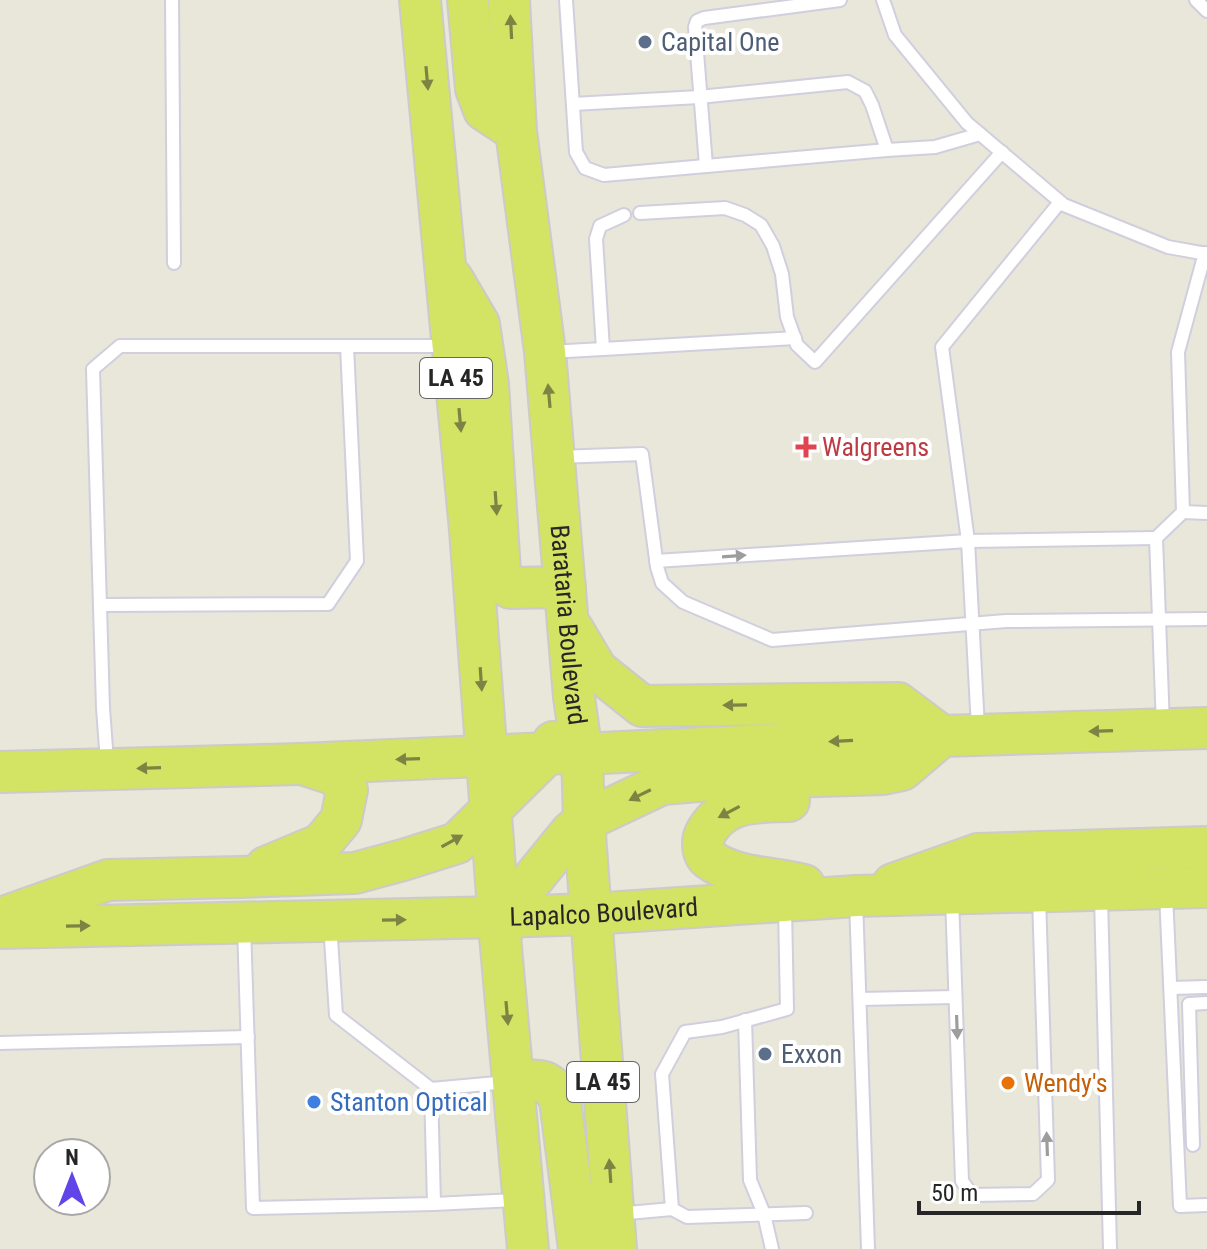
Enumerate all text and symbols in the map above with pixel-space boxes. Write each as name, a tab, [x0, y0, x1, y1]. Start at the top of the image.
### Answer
one-way arrow	[504, 14, 517, 39]
place label: Capital One	[661, 27, 779, 57]
marker: Capital One	[636, 33, 654, 51]
one-way arrow	[421, 66, 434, 91]
road number: LA 45	[420, 358, 492, 398]
one-way arrow	[542, 384, 555, 409]
one-way arrow	[453, 408, 466, 433]
place label: Walgreens	[822, 432, 929, 462]
marker: Walgreens	[797, 438, 815, 456]
one-way arrow	[490, 491, 503, 516]
street label: Barataria Boulevard	[545, 524, 593, 727]
one-way arrow	[722, 549, 747, 562]
one-way arrow	[475, 667, 488, 692]
one-way arrow	[722, 699, 747, 711]
one-way arrow	[1088, 725, 1113, 738]
one-way arrow	[828, 735, 853, 748]
one-way arrow	[395, 753, 420, 766]
one-way arrow	[136, 762, 161, 774]
one-way arrow	[628, 788, 651, 801]
one-way arrow	[718, 805, 741, 818]
one-way arrow	[441, 835, 463, 849]
street label: Lapalco Boulevard	[509, 892, 699, 932]
one-way arrow	[382, 913, 407, 926]
one-way arrow	[66, 920, 91, 933]
one-way arrow	[501, 1001, 514, 1026]
one-way arrow	[950, 1015, 963, 1040]
place label: Exxon	[781, 1039, 842, 1069]
marker: Exxon	[756, 1045, 774, 1063]
road number: LA 45	[567, 1062, 639, 1102]
place label: Wendy's	[1024, 1068, 1108, 1098]
marker: Wendy's	[999, 1074, 1017, 1092]
place label: Stanton Optical	[330, 1087, 488, 1117]
marker: Stanton Optical	[305, 1093, 323, 1111]
one-way arrow	[1041, 1131, 1053, 1156]
north arrow	[32, 1137, 112, 1217]
text: N	[65, 1145, 79, 1170]
one-way arrow	[603, 1158, 616, 1183]
scale bar	[919, 1165, 1139, 1215]
text: 50 m	[931, 1179, 978, 1207]

